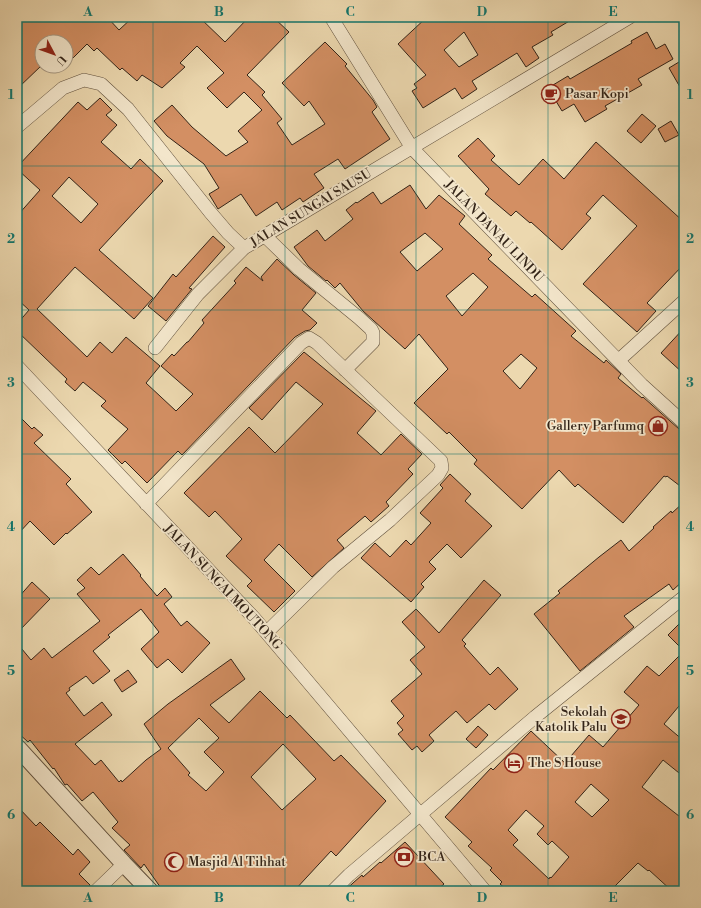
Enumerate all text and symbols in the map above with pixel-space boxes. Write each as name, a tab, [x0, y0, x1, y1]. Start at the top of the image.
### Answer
text: A	[82, 4, 93, 20]
text: B	[214, 4, 224, 20]
text: C	[345, 4, 355, 20]
text: D	[477, 4, 487, 20]
text: E	[608, 4, 618, 20]
north arrow	[34, 34, 74, 74]
text: U	[52, 52, 69, 68]
cafe icon: Pasar Kopi	[540, 83, 562, 105]
place label: Pasar Kopi	[565, 86, 629, 102]
text: 1	[8, 87, 15, 103]
text: 1	[687, 87, 694, 103]
street label: JALAN SUNGAI SAUSU	[246, 165, 375, 251]
street label: JALAN DANAU LINDU	[440, 176, 547, 286]
text: 2	[7, 231, 15, 247]
text: 2	[686, 231, 694, 247]
text: 3	[7, 375, 15, 391]
text: 3	[686, 375, 694, 391]
shop icon: Gallery Parfumq	[647, 415, 669, 437]
place label: Gallery Parfumq	[547, 418, 644, 434]
text: 4	[7, 519, 16, 535]
text: 4	[686, 519, 695, 535]
street label: JALAN SUNGAI MOUTONG	[160, 520, 286, 654]
text: 5	[7, 663, 15, 679]
text: 5	[686, 663, 694, 679]
place label: Sekolah Katolik Palu	[535, 704, 608, 735]
school or university icon: Sekolah Katolik Palu	[610, 708, 632, 730]
hotel icon: The S House	[503, 752, 525, 774]
place label: The S House	[528, 755, 602, 771]
text: 6	[7, 807, 15, 823]
text: 6	[686, 807, 694, 823]
bank icon: BCA	[393, 846, 415, 868]
place label: BCA	[417, 849, 446, 865]
mosque icon: Masjid Al Tihhat	[163, 851, 185, 873]
place label: Masjid Al Tihhat	[188, 854, 286, 870]
text: A	[82, 890, 93, 906]
text: B	[214, 890, 224, 906]
text: C	[345, 890, 355, 906]
text: D	[477, 890, 487, 906]
text: E	[608, 890, 618, 906]

